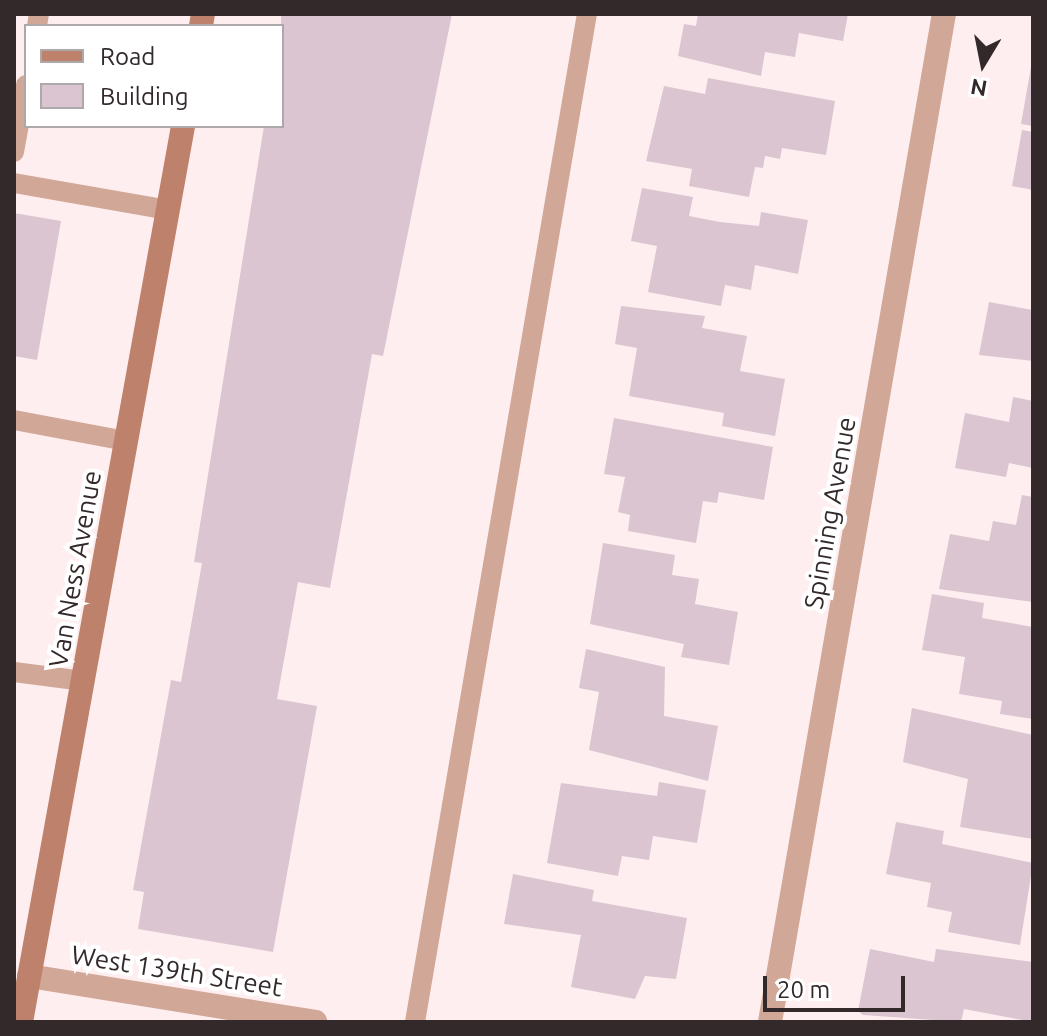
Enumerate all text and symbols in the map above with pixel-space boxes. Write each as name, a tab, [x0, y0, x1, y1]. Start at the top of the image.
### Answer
legend	[24, 24, 284, 128]
north arrow	[943, 24, 1023, 104]
text: Road	[100, 43, 155, 70]
text: N	[968, 74, 989, 102]
text: Building	[100, 83, 188, 110]
street label: Spinning Avenue	[798, 415, 862, 611]
street label: Van Ness Avenue	[42, 468, 108, 670]
street label: West 139th Street	[69, 939, 285, 1003]
scale bar	[767, 960, 909, 1010]
text: 20 m	[777, 976, 830, 1003]

